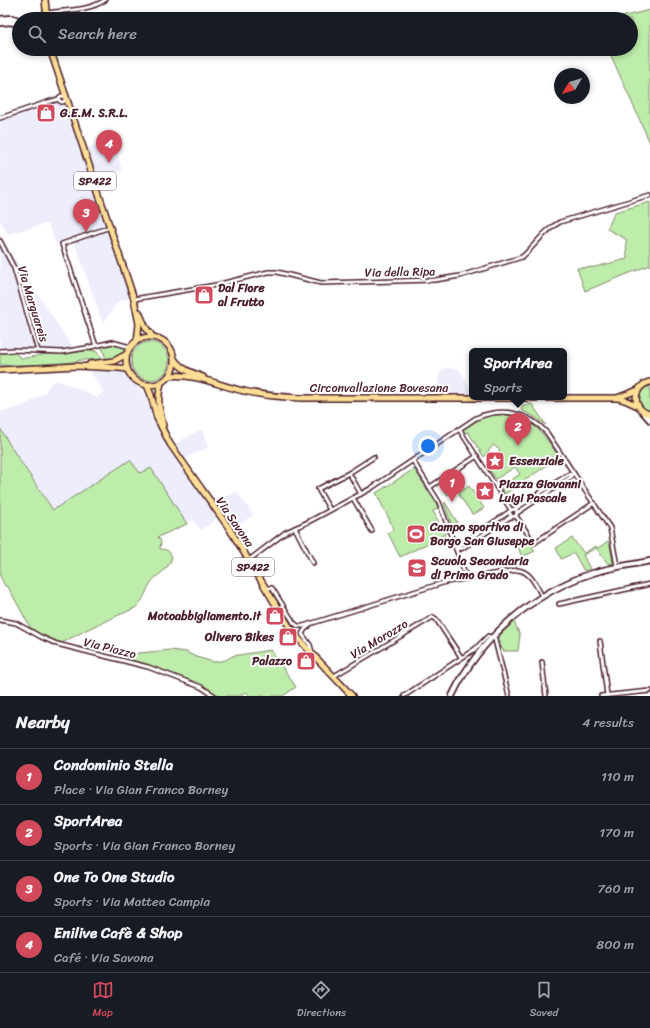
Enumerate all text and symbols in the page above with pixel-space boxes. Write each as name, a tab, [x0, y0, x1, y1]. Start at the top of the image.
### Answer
search box	[12, 12, 638, 56]
text: Search here	[58, 21, 137, 47]
icon: search	[26, 23, 48, 45]
north arrow	[554, 68, 590, 104]
shop icon: G.E.M. S.R.L.	[35, 102, 57, 124]
place label: G.E.M. S.R.L.	[59, 102, 129, 124]
pin: 4	[96, 130, 122, 163]
road number: SP422	[74, 172, 116, 190]
pin: 3	[73, 199, 99, 232]
street label: Via della Ripa	[364, 260, 436, 284]
street label: Via Marguareis	[11, 263, 55, 345]
place label: Dal Fiore al Frutto	[217, 277, 265, 313]
shop icon: Dal Fiore al Frutto	[193, 284, 215, 306]
popup	[469, 348, 567, 400]
text: SportArea	[484, 350, 552, 376]
text: Sports	[484, 376, 522, 399]
street label: Circonvallazione Bovesana	[310, 377, 449, 399]
pin: 2	[505, 413, 531, 446]
your location	[418, 436, 438, 456]
place icon: Essenziale	[484, 450, 506, 472]
place label: Essenziale	[509, 450, 565, 472]
pin: 1	[439, 469, 465, 502]
place label: Piazza Giovanni Luigi Pascale	[499, 473, 582, 509]
place icon: Piazza Giovanni Luigi Pascale	[474, 480, 496, 502]
street label: Via Savona	[210, 492, 261, 553]
place label: Campo sportivo di Borgo San Giuseppe	[429, 516, 535, 552]
sports icon: Campo sportivo di Borgo San Giuseppe	[405, 523, 427, 545]
place label: Scuola Secondaria di Primo Grado	[430, 550, 529, 586]
school or university icon: Scuola Secondaria di Primo Grado	[406, 557, 428, 579]
road number: SP422	[232, 558, 274, 576]
place label: Motoabbigliamento.it	[147, 605, 262, 627]
shop icon: Motoabbigliamento.it	[264, 605, 286, 627]
street label: Via Morozzo	[346, 613, 412, 665]
place label: Olivero Bikes	[204, 626, 274, 648]
shop icon: Olivero Bikes	[277, 626, 299, 648]
street label: Via Piozzo	[81, 631, 139, 665]
place label: Palazzo	[252, 650, 292, 672]
shop icon: Palazzo	[295, 650, 317, 672]
text: Nearby	[16, 707, 70, 737]
text: 4 results	[582, 711, 634, 734]
text: Condominio Stella	[54, 752, 173, 778]
text: 1	[26, 765, 32, 788]
text: 110 m	[601, 765, 634, 788]
text: Place · Via Gian Franco Borney	[54, 778, 228, 801]
text: SportArea	[54, 808, 122, 834]
text: 2	[25, 821, 33, 844]
text: 170 m	[599, 821, 634, 844]
text: Sports · Via Gian Franco Borney	[54, 834, 235, 857]
text: One To One Studio	[54, 864, 174, 890]
text: 3	[25, 877, 33, 900]
text: 760 m	[598, 877, 634, 900]
text: Sports · Via Matteo Campia	[54, 890, 210, 913]
text: Enilive Cafè & Shop	[54, 920, 182, 946]
text: 4	[25, 933, 33, 956]
text: 800 m	[596, 933, 634, 956]
text: Café · Via Savona	[54, 946, 153, 969]
tab: Map	[92, 979, 114, 1022]
tab: Directions	[297, 979, 346, 1022]
tab: Saved	[529, 979, 558, 1022]

